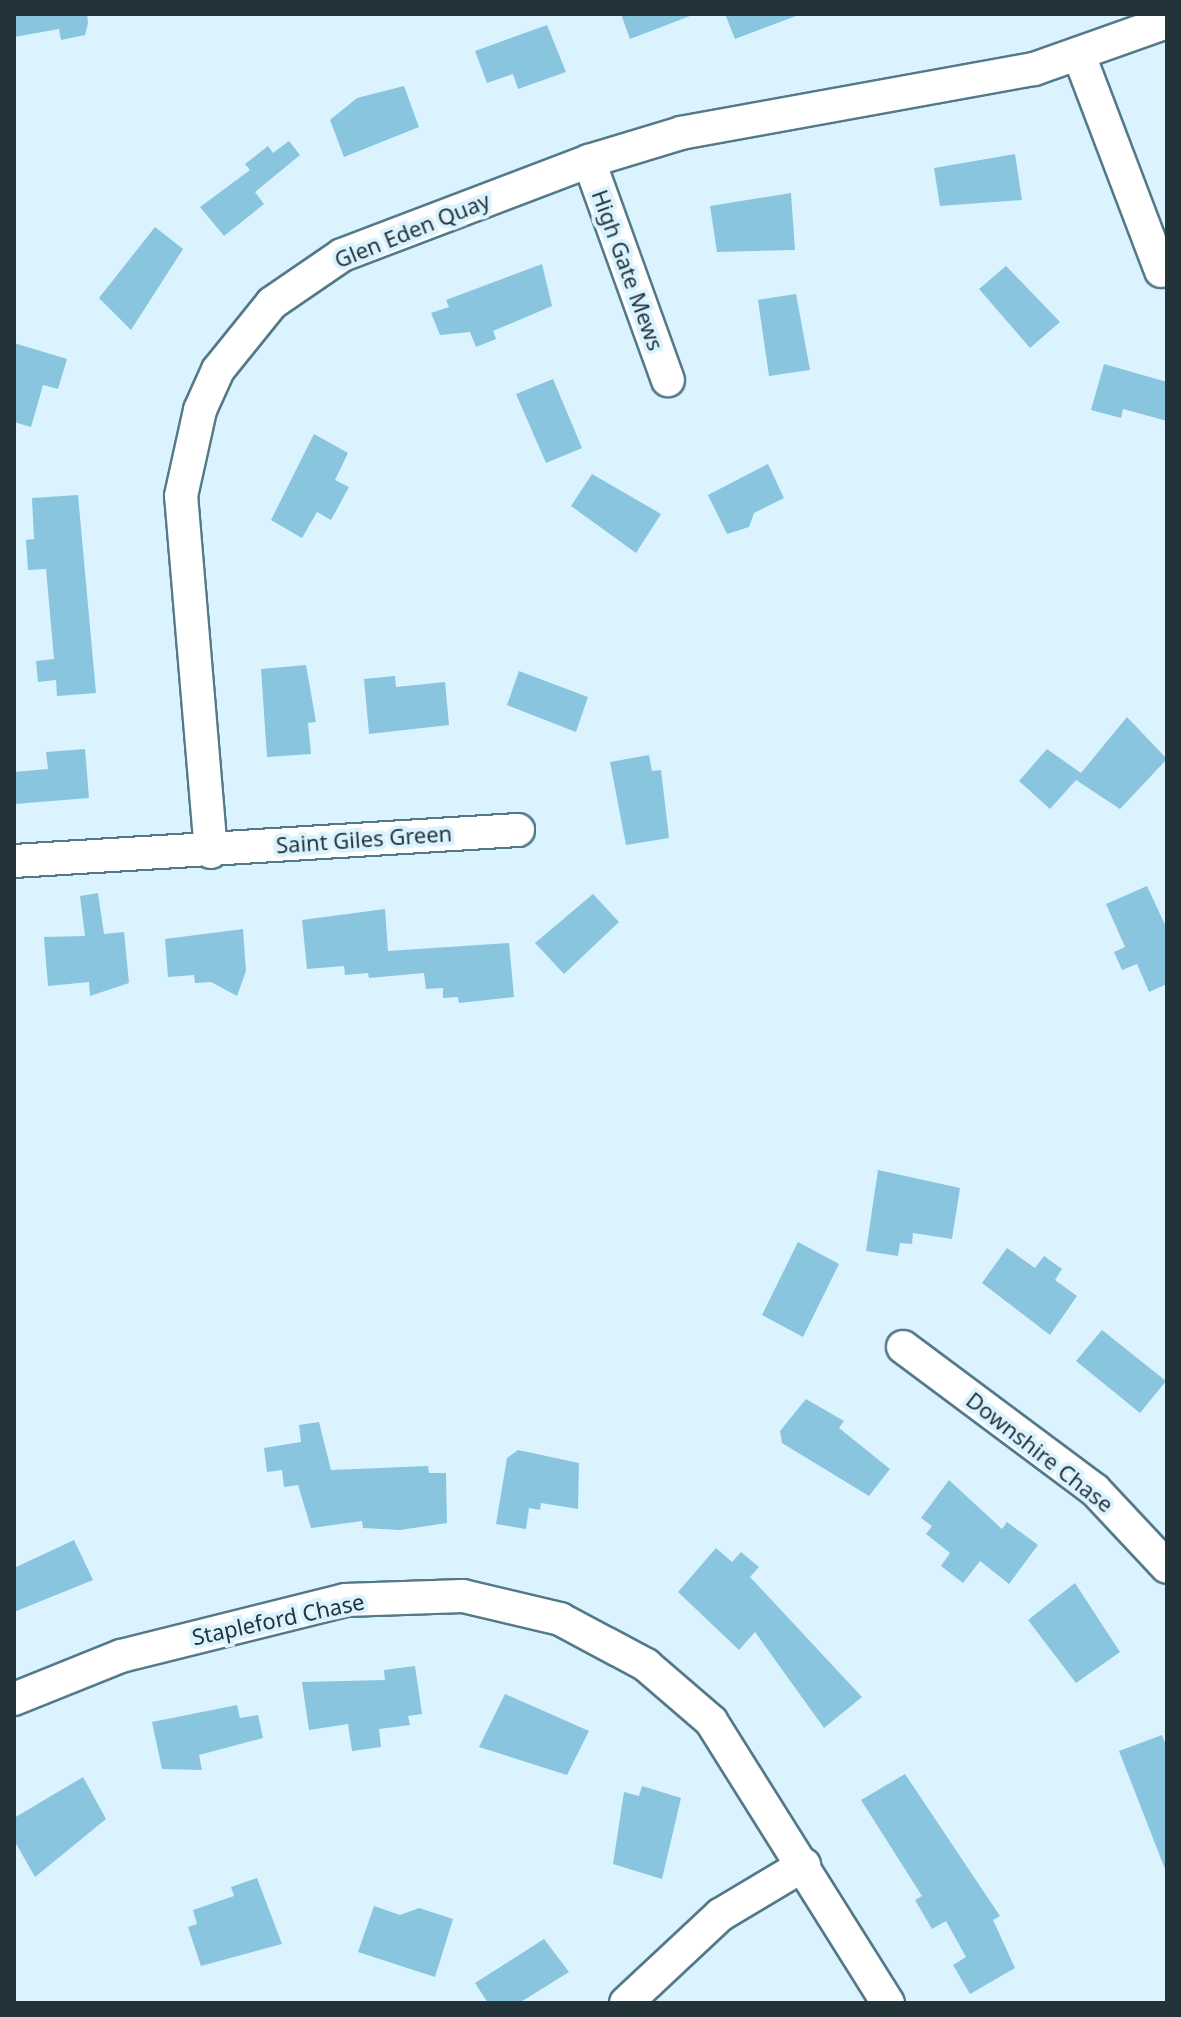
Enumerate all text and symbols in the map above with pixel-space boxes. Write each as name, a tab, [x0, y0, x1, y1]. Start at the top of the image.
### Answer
street label: High Gate Mews	[587, 186, 669, 354]
street label: Glen Eden Quay	[330, 187, 494, 273]
street label: Saint Giles Green	[275, 820, 453, 858]
street label: Downshire Chase	[961, 1386, 1119, 1518]
street label: Stapleford Chase	[189, 1588, 367, 1650]

